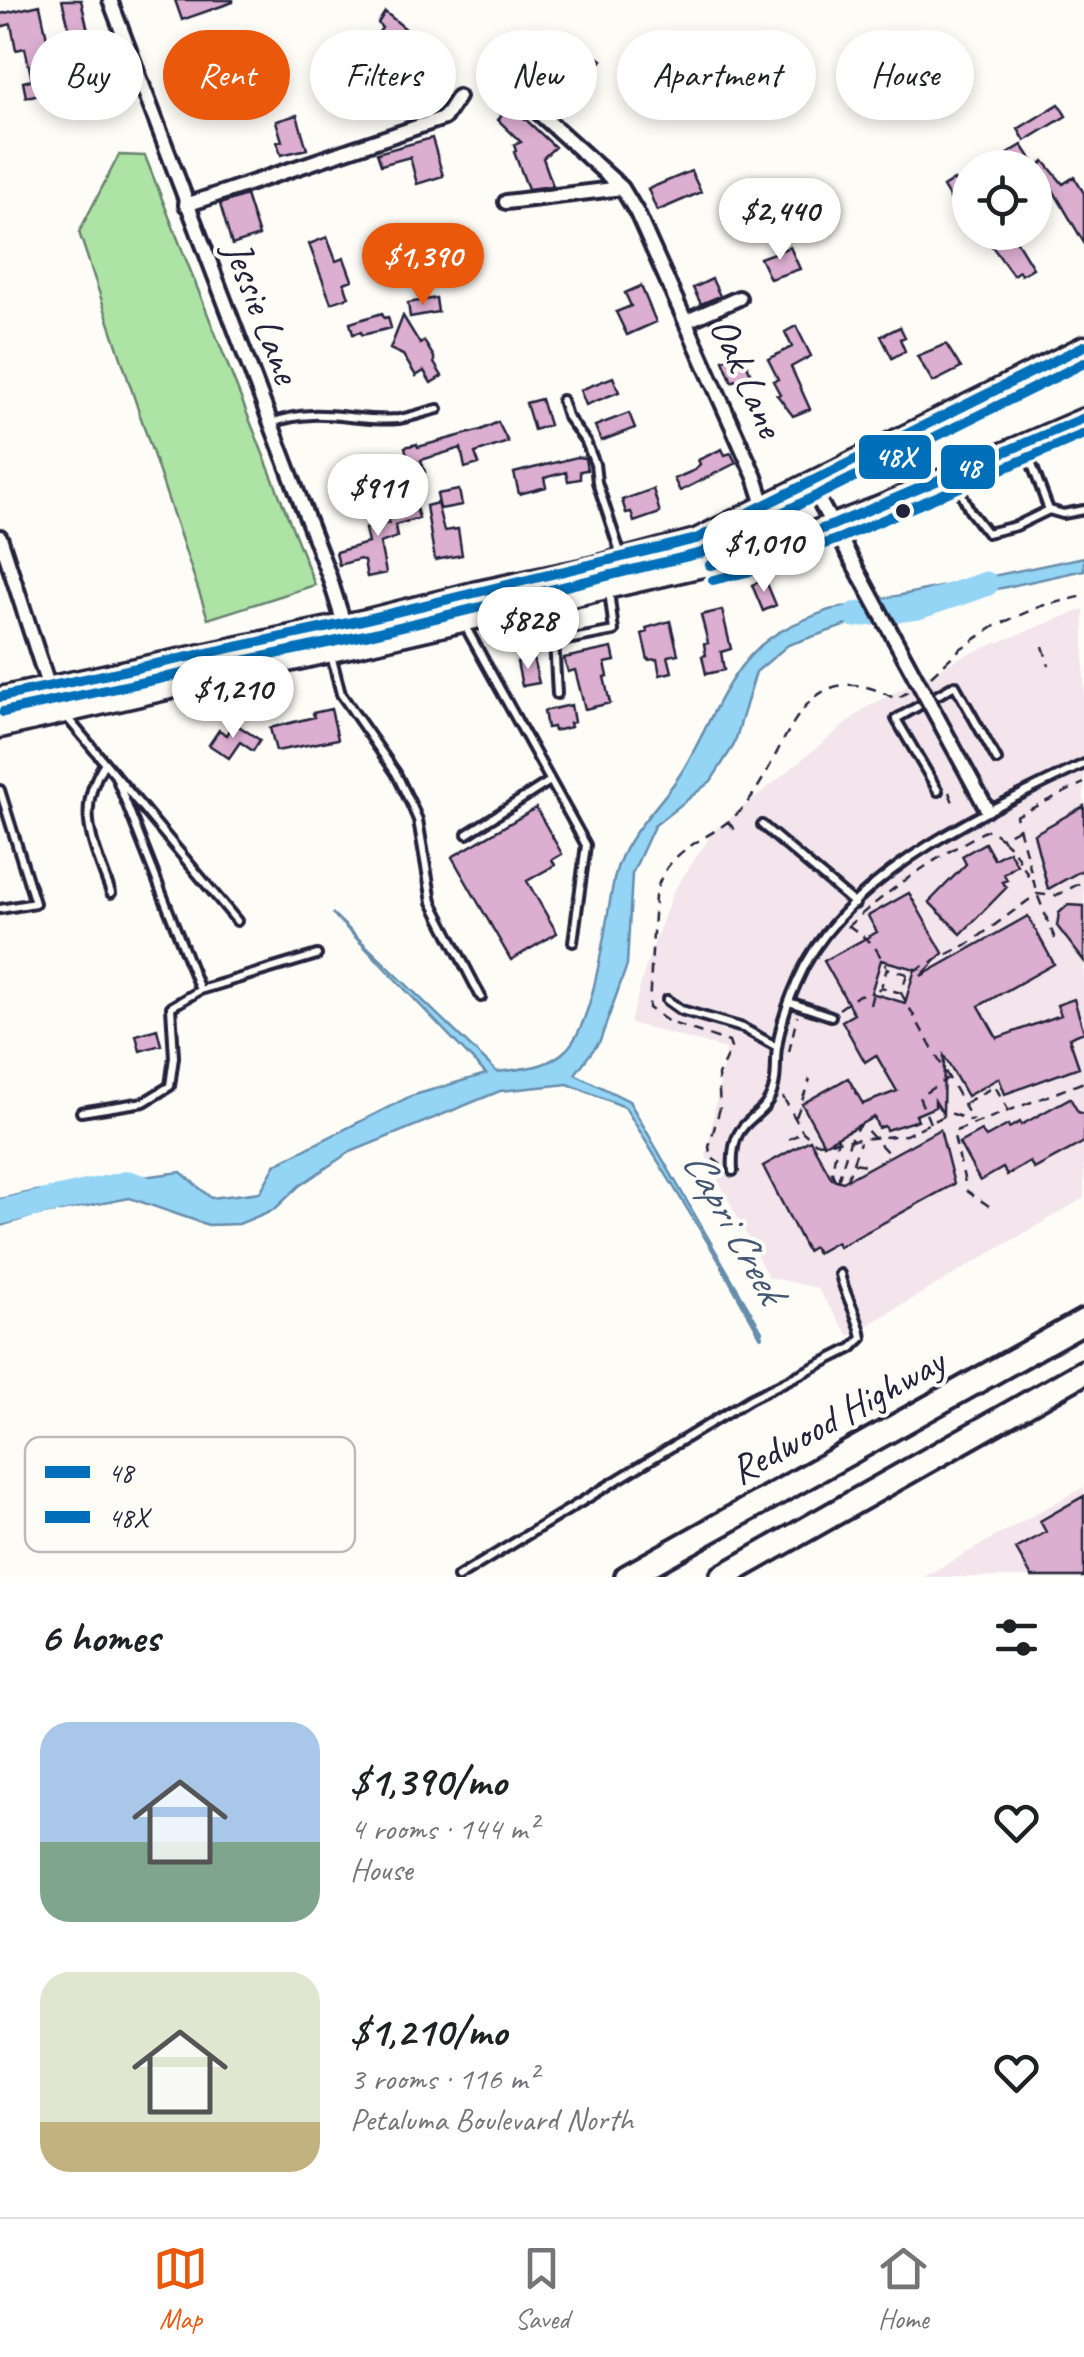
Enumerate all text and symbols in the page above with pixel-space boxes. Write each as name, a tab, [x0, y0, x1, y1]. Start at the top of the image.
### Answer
chip: Buy	[30, 30, 143, 120]
chip: Rent	[163, 30, 290, 120]
chip: Filters	[310, 30, 456, 120]
chip: New	[476, 30, 597, 120]
chip: Apartment	[617, 30, 816, 120]
chip: House	[836, 30, 974, 120]
map controls	[952, 150, 1052, 250]
button: locate	[952, 150, 1052, 250]
pin: $2,440	[699, 178, 861, 263]
text: $2,440	[741, 190, 819, 231]
pin: $1,390	[342, 223, 504, 308]
street label: Jessie Lane	[211, 232, 313, 393]
text: $1,390	[384, 235, 462, 276]
street label: Oak Lane	[699, 309, 797, 447]
line badge: 48X	[857, 433, 933, 481]
text: 48X	[875, 439, 919, 474]
line badge: 48	[939, 443, 997, 491]
text: 48	[955, 450, 984, 485]
pin: $911	[319, 454, 437, 539]
text: $911	[349, 466, 407, 507]
unlabelled marker	[893, 501, 913, 521]
pin: $1,010	[683, 510, 845, 595]
text: $1,010	[725, 522, 803, 563]
pin: $828	[469, 587, 587, 672]
text: $828	[499, 599, 557, 640]
pin: $1,210	[152, 656, 314, 741]
text: $1,210	[194, 668, 272, 709]
water label: Capri Creek	[671, 1141, 800, 1317]
street label: Redwood Highway	[721, 1335, 956, 1495]
legend	[25, 1437, 355, 1552]
text: 48	[108, 1455, 136, 1490]
text: 48X	[108, 1500, 152, 1535]
icon: filters	[989, 1610, 1044, 1665]
text: 6 homes	[40, 1611, 159, 1664]
text: $1,390/mo	[350, 1755, 506, 1808]
icon: home	[120, 1762, 240, 1882]
icon: heart	[989, 1795, 1044, 1850]
text: 4 rooms · 144 m²	[350, 1808, 537, 1849]
text: House	[350, 1849, 412, 1890]
text: $1,210/mo	[350, 2005, 507, 2058]
icon: home	[120, 2012, 240, 2132]
icon: heart	[989, 2045, 1044, 2100]
text: 3 rooms · 116 m²	[350, 2058, 537, 2099]
text: Petaluma Boulevard North	[350, 2099, 633, 2140]
tab: Map	[153, 2241, 208, 2336]
tab: Saved	[514, 2241, 569, 2336]
tab: Home	[876, 2241, 931, 2336]

